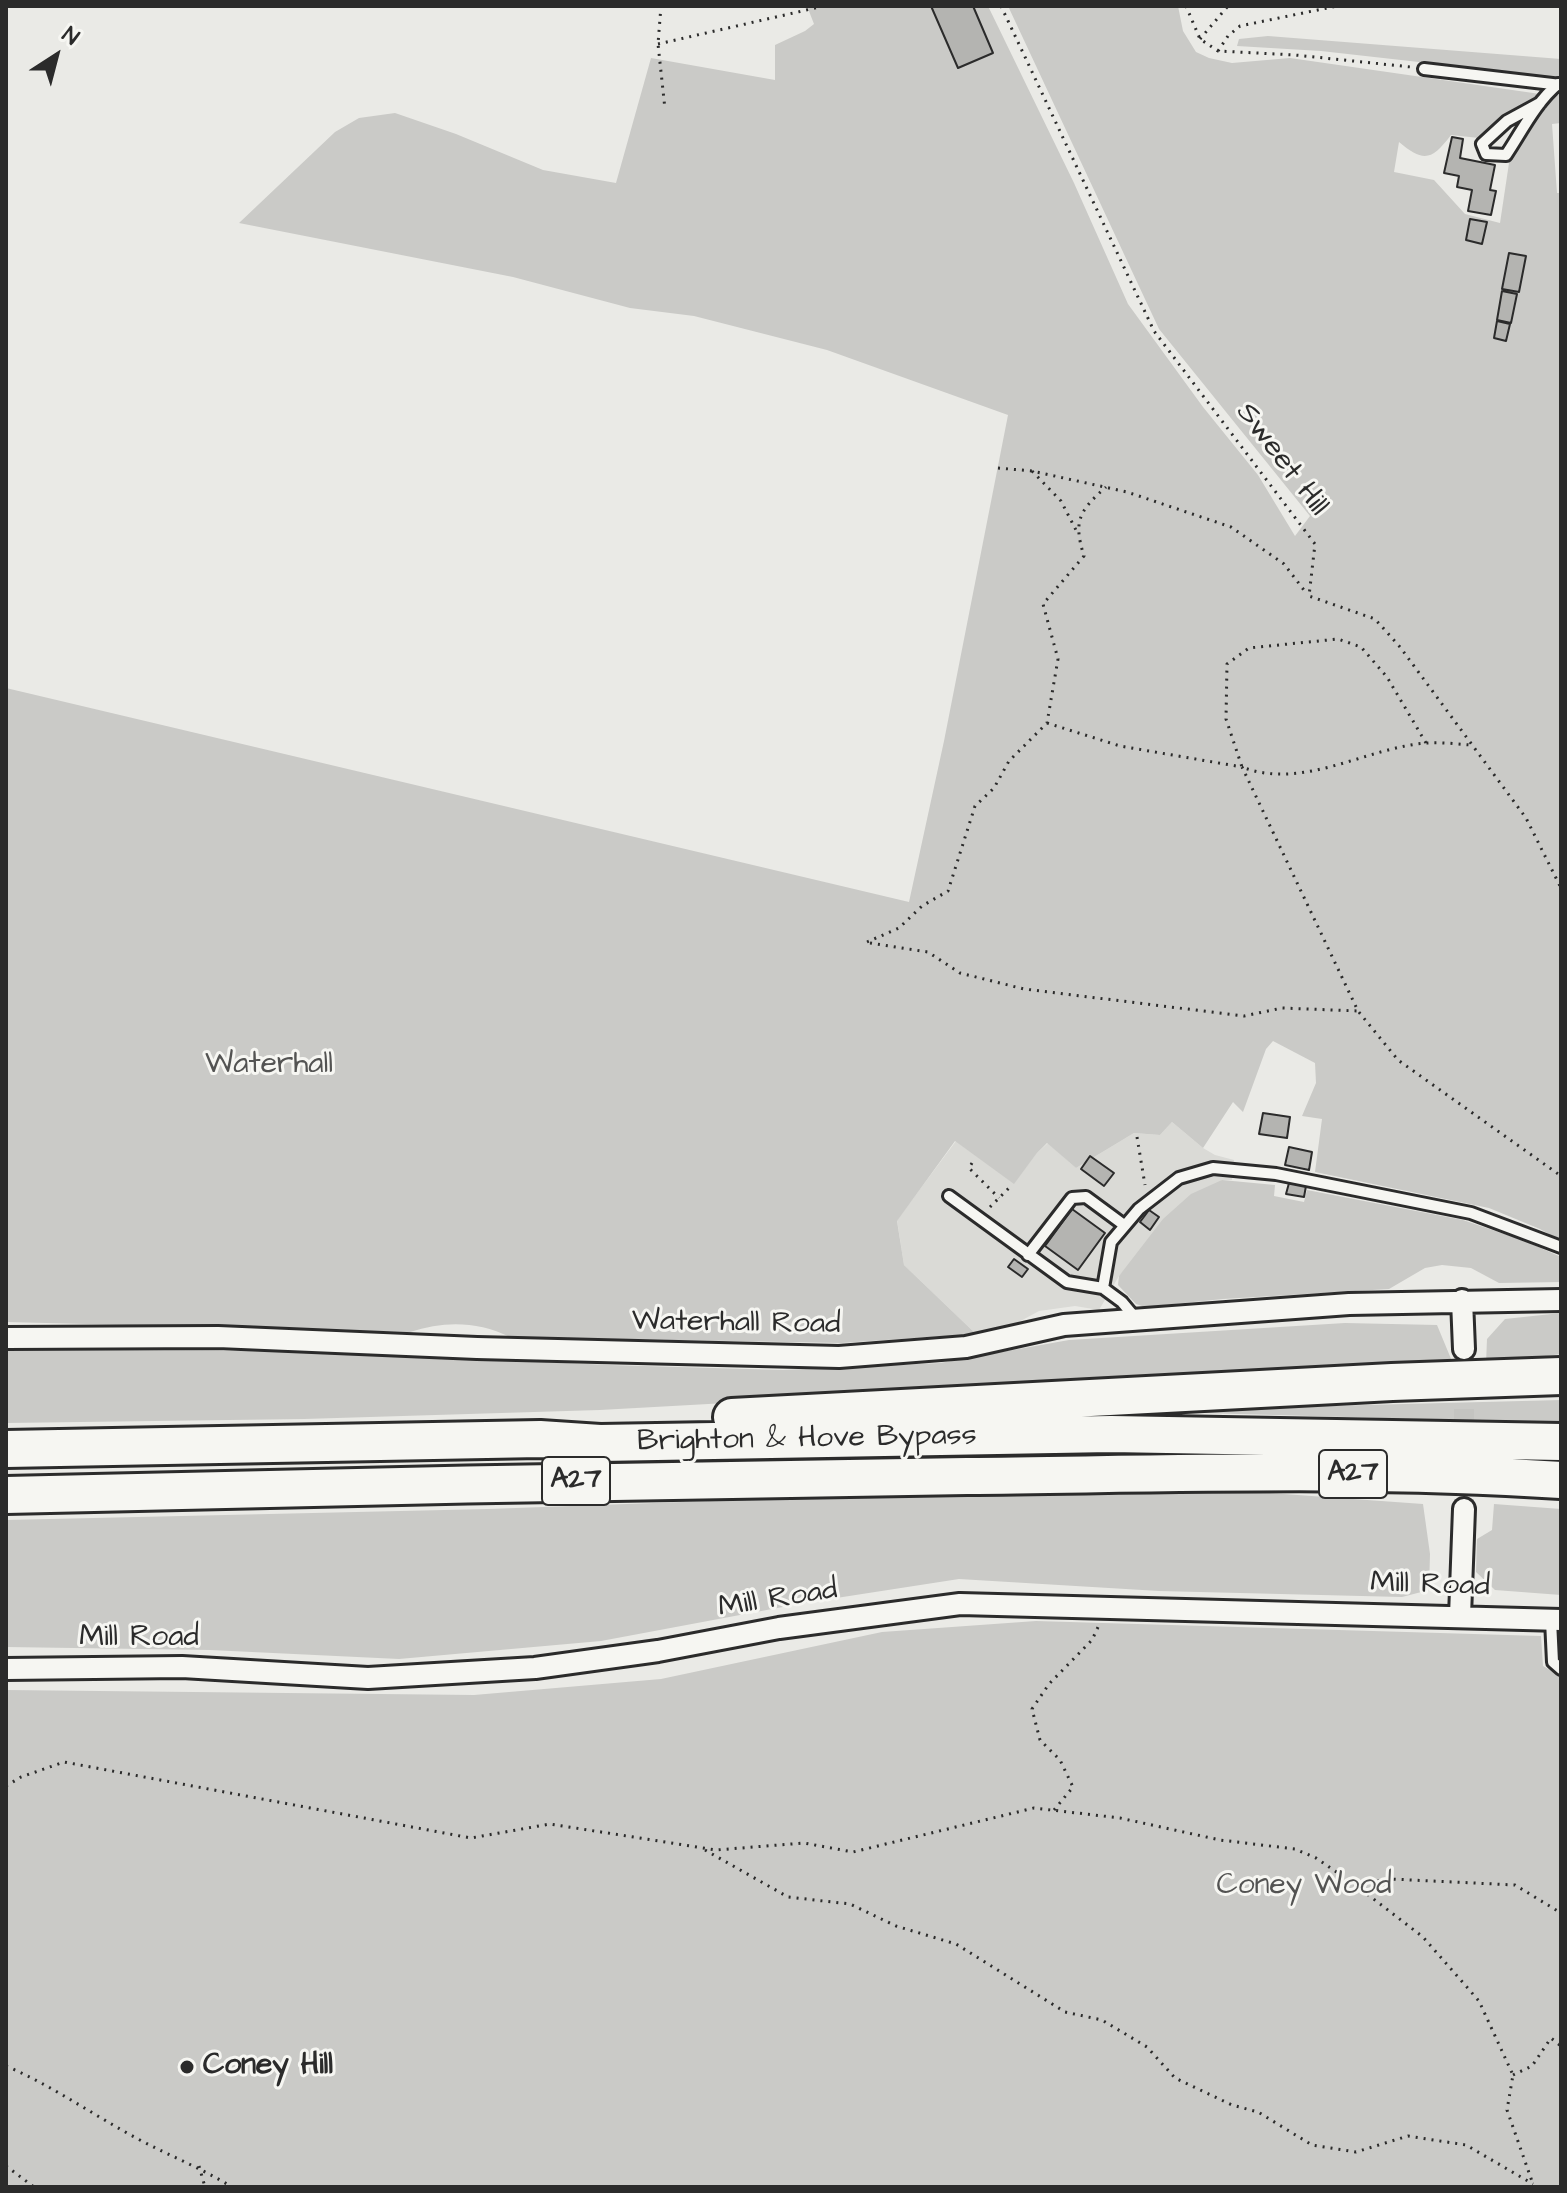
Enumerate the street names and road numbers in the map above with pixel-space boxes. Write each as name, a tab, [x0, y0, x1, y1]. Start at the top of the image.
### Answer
street label: Sweet Hill	[1227, 396, 1335, 524]
street label: Waterhall Road	[631, 1304, 841, 1344]
street label: Brighton & Hove Bypass	[637, 1419, 977, 1461]
road number: A27	[1319, 1450, 1387, 1498]
road number: A27	[542, 1457, 610, 1505]
street label: Mill Road	[1370, 1566, 1490, 1606]
street label: Mill Road	[716, 1573, 840, 1627]
street label: Mill Road	[79, 1621, 199, 1657]

